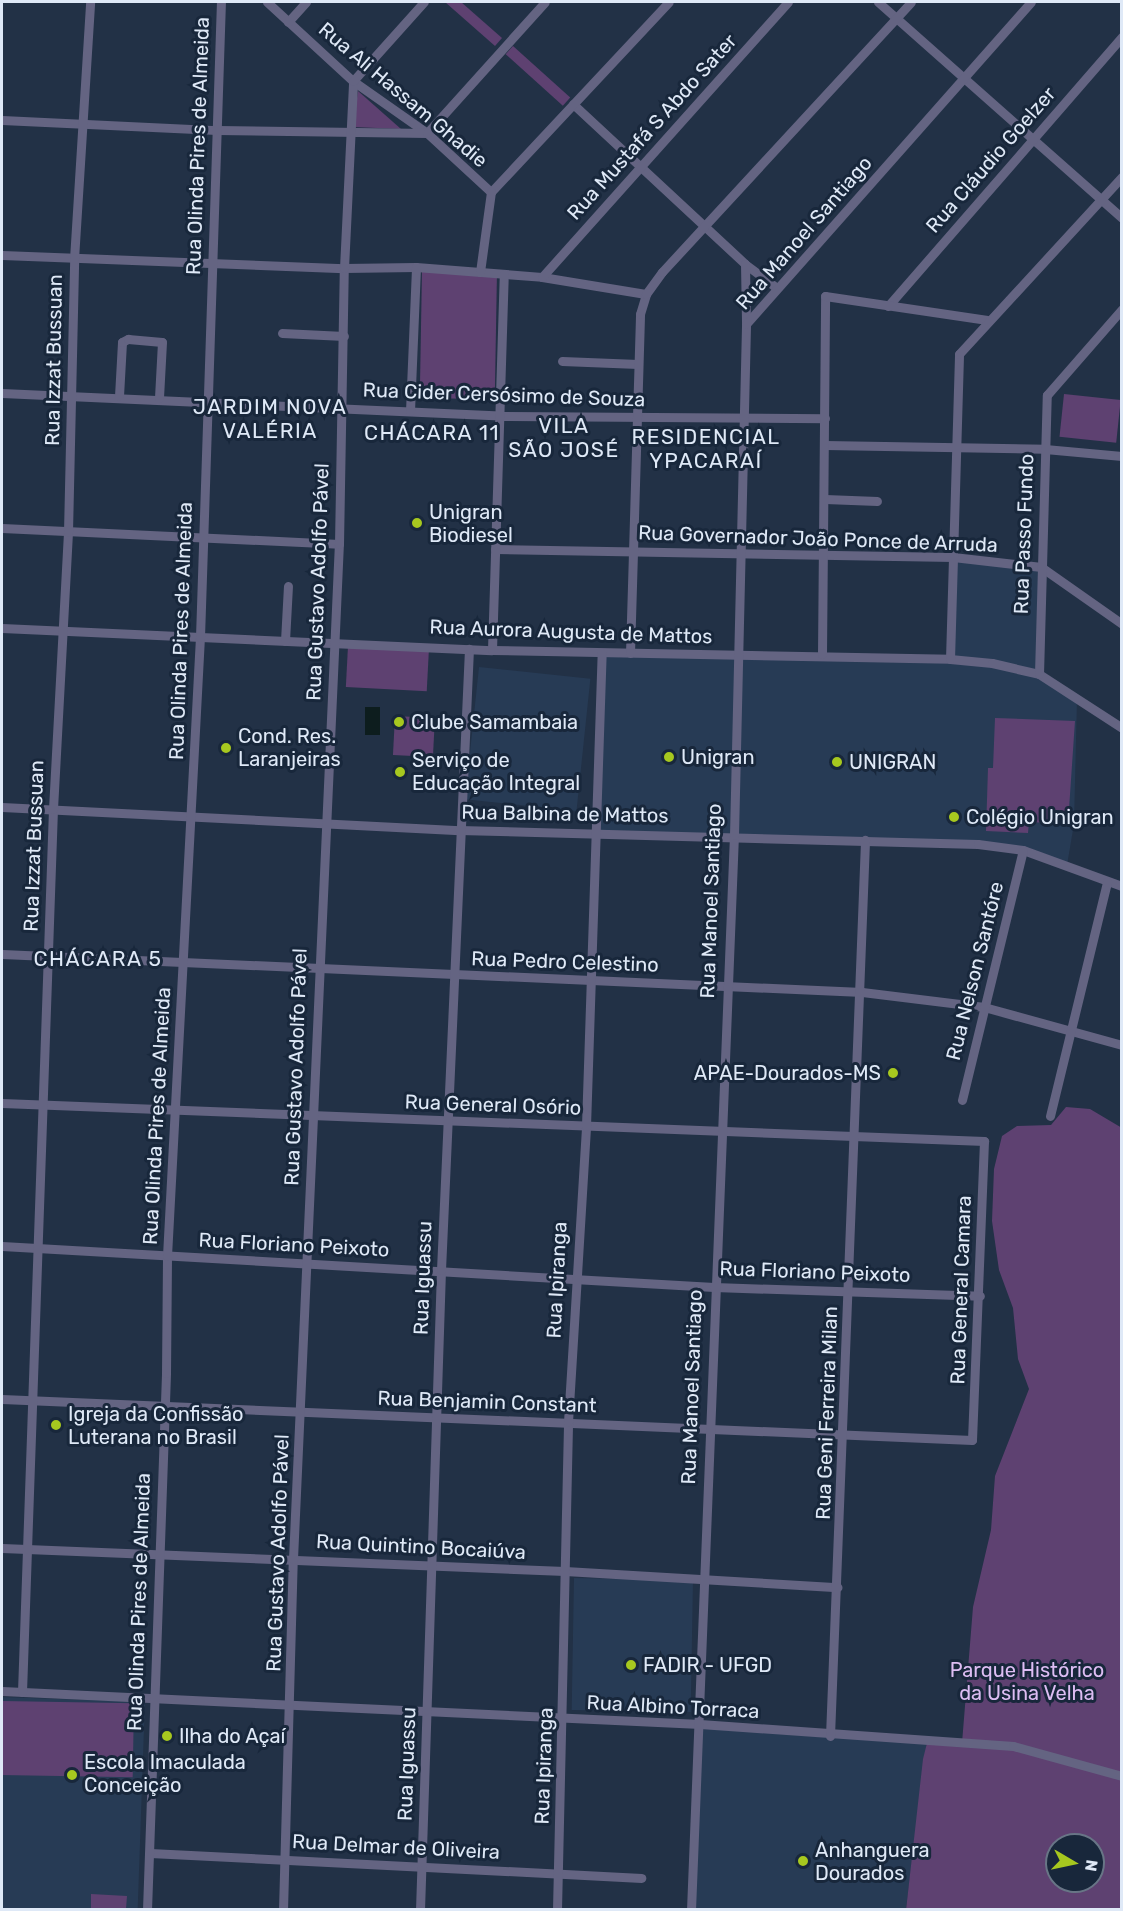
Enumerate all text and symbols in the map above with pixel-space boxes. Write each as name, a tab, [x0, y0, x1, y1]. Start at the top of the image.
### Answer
street label: Rua Olinda Pires de Almeida	[181, 16, 215, 276]
street label: Rua Ali Hassam Ghadie	[314, 17, 492, 173]
street label: Rua Mustafá S Abdo Sater	[562, 29, 742, 225]
street label: Rua Cláudio Goelzer	[921, 82, 1061, 238]
street label: Rua Manoel Santiago	[731, 151, 877, 315]
street label: Rua Izzat Bussuan	[41, 274, 67, 446]
street label: Rua Cider Cersósimo de Souza	[362, 378, 646, 412]
district label: JARDIM NOVA VALÉRIA	[193, 394, 347, 444]
district label: VILA SÃO JOSÉ	[508, 413, 620, 463]
district label: CHÁCARA 11	[364, 420, 500, 446]
district label: RESIDENCIAL YPACARAÍ	[631, 424, 781, 474]
street label: Rua Passo Fundo	[1009, 453, 1039, 615]
street label: Rua Gustavo Adolfo Pável	[302, 462, 334, 702]
place label: Unigran Biodiesel	[429, 500, 513, 547]
street label: Rua Olinda Pires de Almeida	[164, 501, 198, 761]
marker: Unigran Biodiesel	[410, 516, 424, 530]
street label: Rua Governador João Ponce de Arruda	[637, 521, 999, 557]
street label: Rua Aurora Augusta de Mattos	[429, 615, 713, 649]
place label: Clube Samambaia	[411, 710, 578, 734]
marker: Clube Samambaia	[392, 715, 406, 729]
place label: Cond. Res. Laranjeiras	[238, 724, 341, 771]
marker: Cond. Res. Laranjeiras	[219, 741, 233, 755]
place label: Unigran	[681, 745, 755, 769]
place label: Serviço de Educação Integral	[412, 748, 580, 795]
marker: Unigran	[662, 750, 676, 764]
place label: UNIGRAN	[849, 750, 936, 774]
marker: UNIGRAN	[830, 755, 844, 769]
street label: Rua Izzat Bussuan	[19, 760, 49, 932]
marker: Serviço de Educação Integral	[393, 765, 407, 779]
street label: Rua Balbina de Mattos	[461, 800, 669, 828]
street label: Rua Manoel Santiago	[696, 803, 726, 999]
place label: Colégio Unigran	[966, 805, 1114, 829]
marker: Colégio Unigran	[947, 810, 961, 824]
street label: Rua Nelson Santóre	[941, 879, 1009, 1063]
district label: CHÁCARA 5	[33, 946, 163, 972]
street label: Rua Gustavo Adolfo Pável	[280, 947, 312, 1187]
street label: Rua Pedro Celestino	[471, 947, 659, 977]
street label: Rua Olinda Pires de Almeida	[138, 986, 176, 1246]
place label: APAE-Dourados-MS	[694, 1061, 881, 1085]
marker: APAE-Dourados-MS	[886, 1066, 900, 1080]
street label: Rua General Osório	[404, 1090, 582, 1120]
street label: Rua General Camara	[946, 1195, 976, 1385]
street label: Rua Iguassu	[409, 1221, 437, 1335]
street label: Rua Ipiranga	[542, 1221, 572, 1339]
street label: Rua Floriano Peixoto	[198, 1228, 390, 1262]
street label: Rua Floriano Peixoto	[719, 1257, 911, 1287]
street label: Rua Manoel Santiago	[677, 1289, 707, 1485]
street label: Rua Geni Ferreira Milan	[811, 1306, 843, 1520]
street label: Rua Benjamin Constant	[377, 1386, 597, 1418]
place label: Igreja da Confissão Luterana no Brasil	[68, 1402, 244, 1449]
marker: Igreja da Confissão Luterana no Brasil	[49, 1418, 63, 1432]
street label: Rua Gustavo Adolfo Pável	[262, 1433, 294, 1673]
street label: Rua Olinda Pires de Almeida	[122, 1472, 156, 1732]
street label: Rua Quintino Bocaiúva	[315, 1530, 527, 1564]
place label: FADIR - UFGD	[643, 1653, 772, 1677]
marker: FADIR - UFGD	[624, 1658, 638, 1672]
park label: Parque Histórico da Usina Velha	[950, 1659, 1104, 1706]
street label: Rua Albino Torraca	[586, 1690, 760, 1724]
street label: Rua Iguassu	[393, 1707, 421, 1821]
street label: Rua Ipiranga	[530, 1707, 558, 1825]
place label: Ilha do Açaí	[179, 1724, 286, 1748]
marker: Ilha do Açaí	[160, 1729, 174, 1743]
place label: Escola Imaculada Conceição	[84, 1751, 246, 1798]
marker: Escola Imaculada Conceição	[65, 1768, 79, 1782]
street label: Rua Delmar de Oliveira	[291, 1830, 501, 1864]
north arrow	[1045, 1833, 1105, 1893]
place label: Anhanguera Dourados	[815, 1838, 930, 1885]
marker: Anhanguera Dourados	[796, 1854, 810, 1868]
text: N	[1081, 1858, 1102, 1873]

